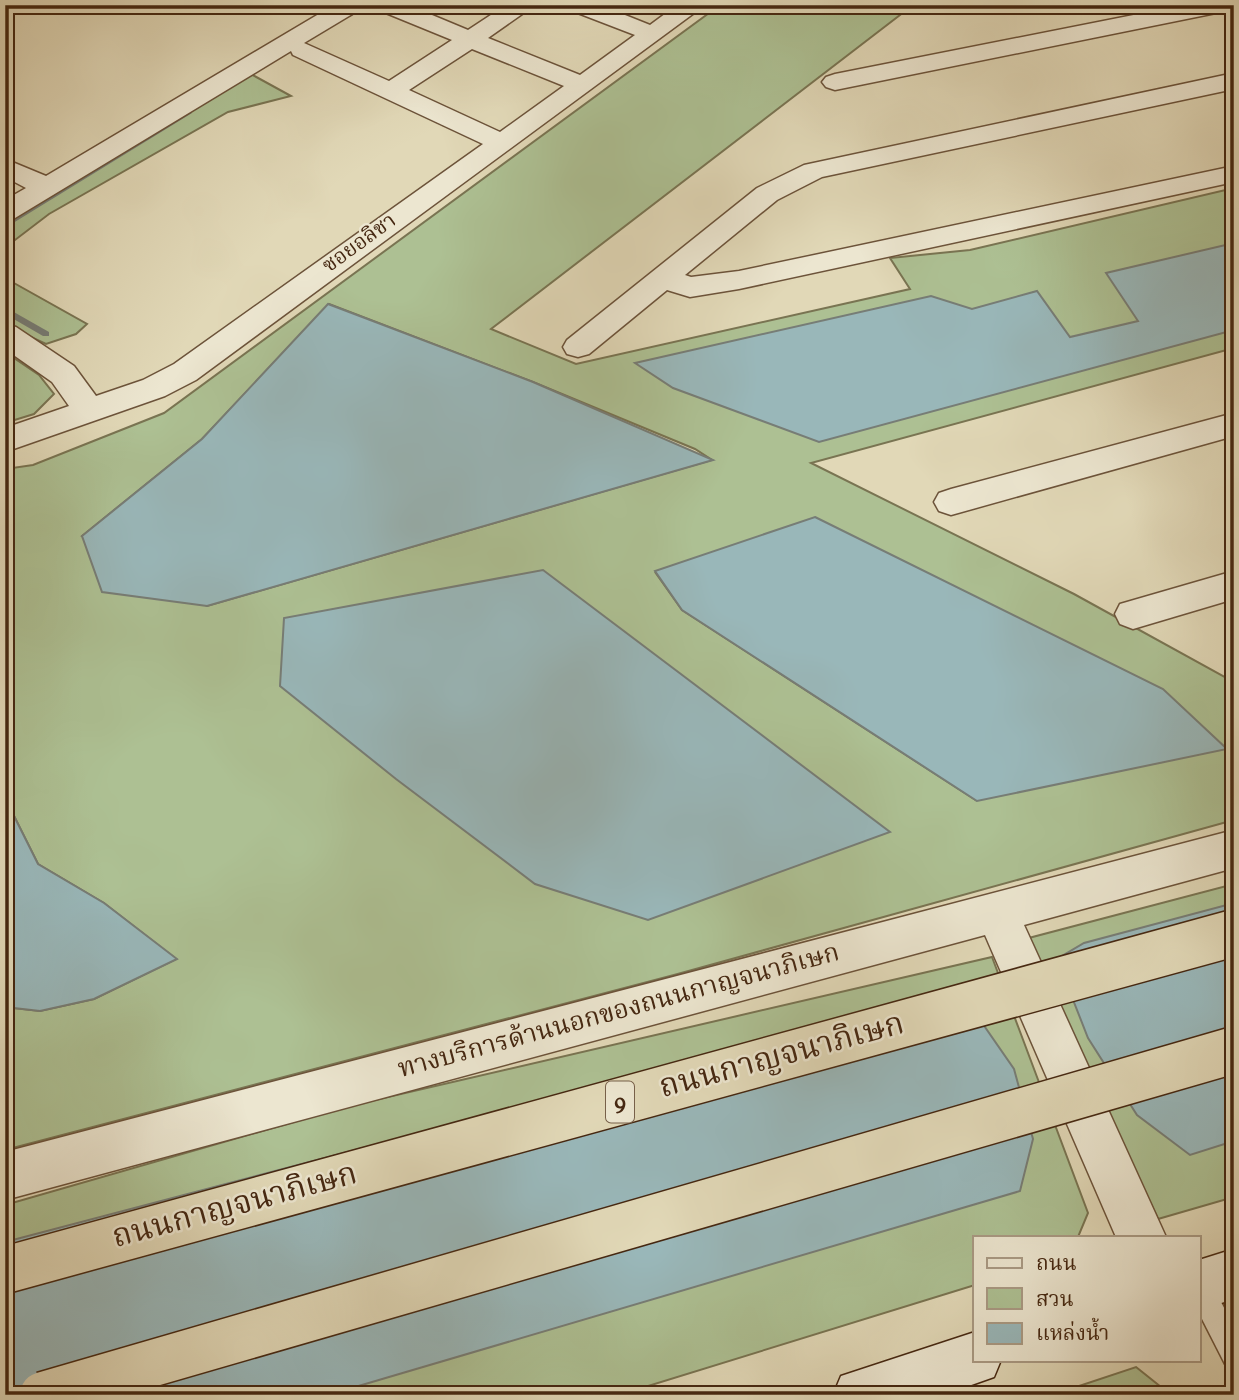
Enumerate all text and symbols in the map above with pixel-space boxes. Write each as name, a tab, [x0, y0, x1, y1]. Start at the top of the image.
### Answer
street label: ซอยอลิชา	[317, 207, 403, 281]
street label: ทางบริการด้านนอกของถนนกาญจนาภิเษก	[395, 938, 843, 1086]
street label: ถนนกาญจนาภิเษก	[655, 1006, 909, 1108]
road number: 9	[606, 1082, 634, 1122]
street label: ถนนกาญจนาภิเษก	[107, 1152, 363, 1262]
legend	[973, 1236, 1200, 1362]
text: ถนน	[1036, 1250, 1077, 1280]
text: สวน	[1036, 1286, 1074, 1316]
text: แหล่งน้ำ	[1036, 1317, 1109, 1350]

